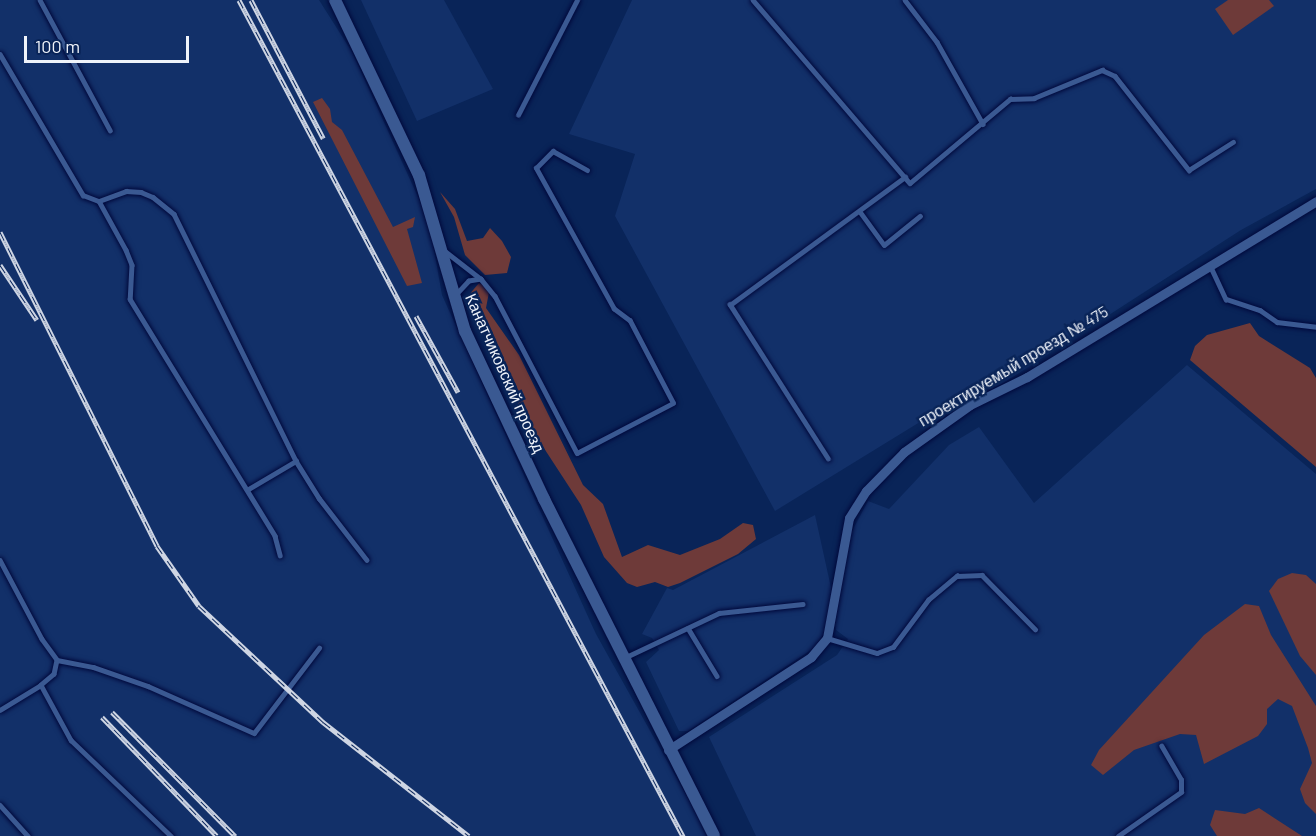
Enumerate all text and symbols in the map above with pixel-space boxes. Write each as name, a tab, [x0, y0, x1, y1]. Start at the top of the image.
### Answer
scale bar	[27, 24, 192, 62]
text: 100 m	[35, 35, 80, 57]
street label: Канатчиковский проезд	[461, 291, 549, 455]
street label: проектируемый проезд № 475	[915, 302, 1111, 430]

